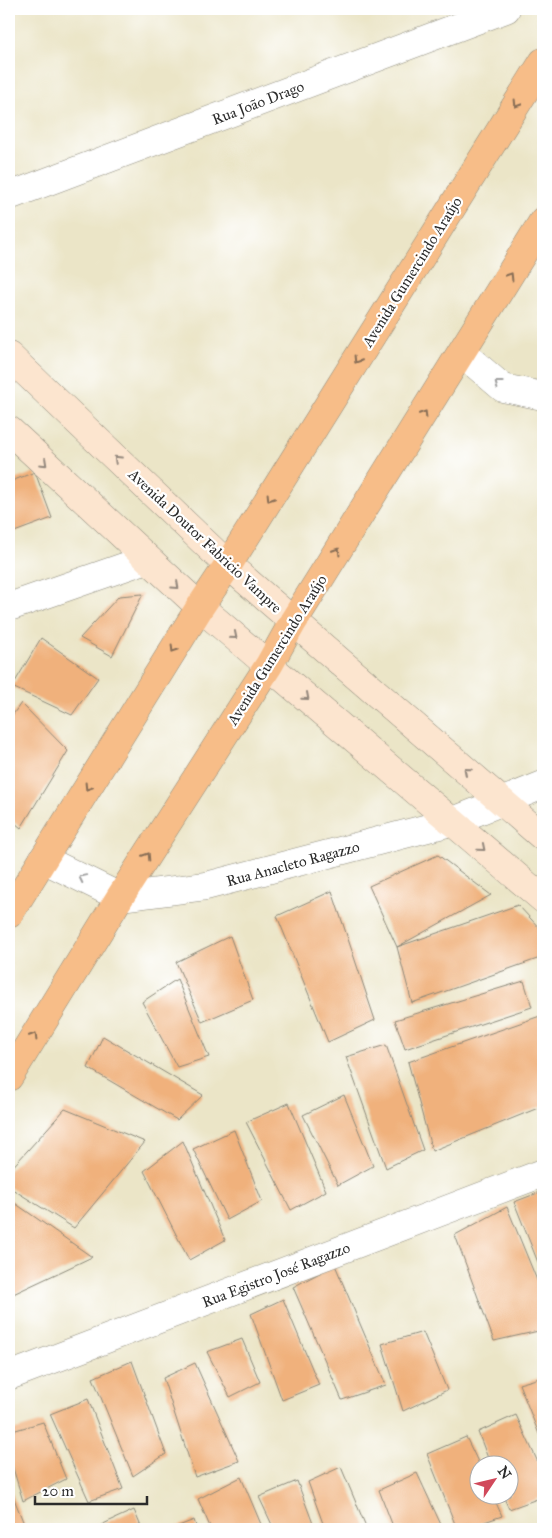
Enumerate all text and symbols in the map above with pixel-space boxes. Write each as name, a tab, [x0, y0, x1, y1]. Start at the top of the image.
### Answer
street label: Rua João Drago	[209, 77, 307, 130]
one-way arrow	[514, 98, 524, 107]
street label: Avenida Gumercindo Araújo	[358, 193, 466, 351]
one-way arrow	[503, 272, 513, 281]
one-way arrow	[353, 355, 363, 364]
one-way arrow	[495, 381, 504, 389]
one-way arrow	[417, 410, 427, 419]
one-way arrow	[114, 456, 123, 465]
one-way arrow	[39, 457, 48, 466]
street label: Avenida Doutor Fabricio Vampre	[124, 465, 285, 617]
one-way arrow	[267, 492, 277, 501]
one-way arrow	[331, 548, 341, 557]
street label: Avenida Gumercindo Araújo	[223, 571, 331, 729]
one-way arrow	[170, 580, 179, 589]
one-way arrow	[228, 631, 237, 639]
one-way arrow	[170, 643, 180, 652]
one-way arrow	[300, 691, 309, 700]
one-way arrow	[463, 768, 472, 777]
one-way arrow	[85, 781, 94, 790]
street label: Rua Anacleto Ragazzo	[224, 837, 362, 890]
one-way arrow	[476, 842, 485, 851]
one-way arrow	[140, 852, 150, 861]
one-way arrow	[78, 874, 87, 884]
one-way arrow	[28, 1032, 38, 1041]
street label: Rua Egistro José Ragazzo	[199, 1238, 353, 1313]
north arrow	[470, 1456, 520, 1506]
text: N	[494, 1463, 515, 1483]
scale bar	[35, 1473, 148, 1505]
text: 20 m	[42, 1482, 74, 1500]

